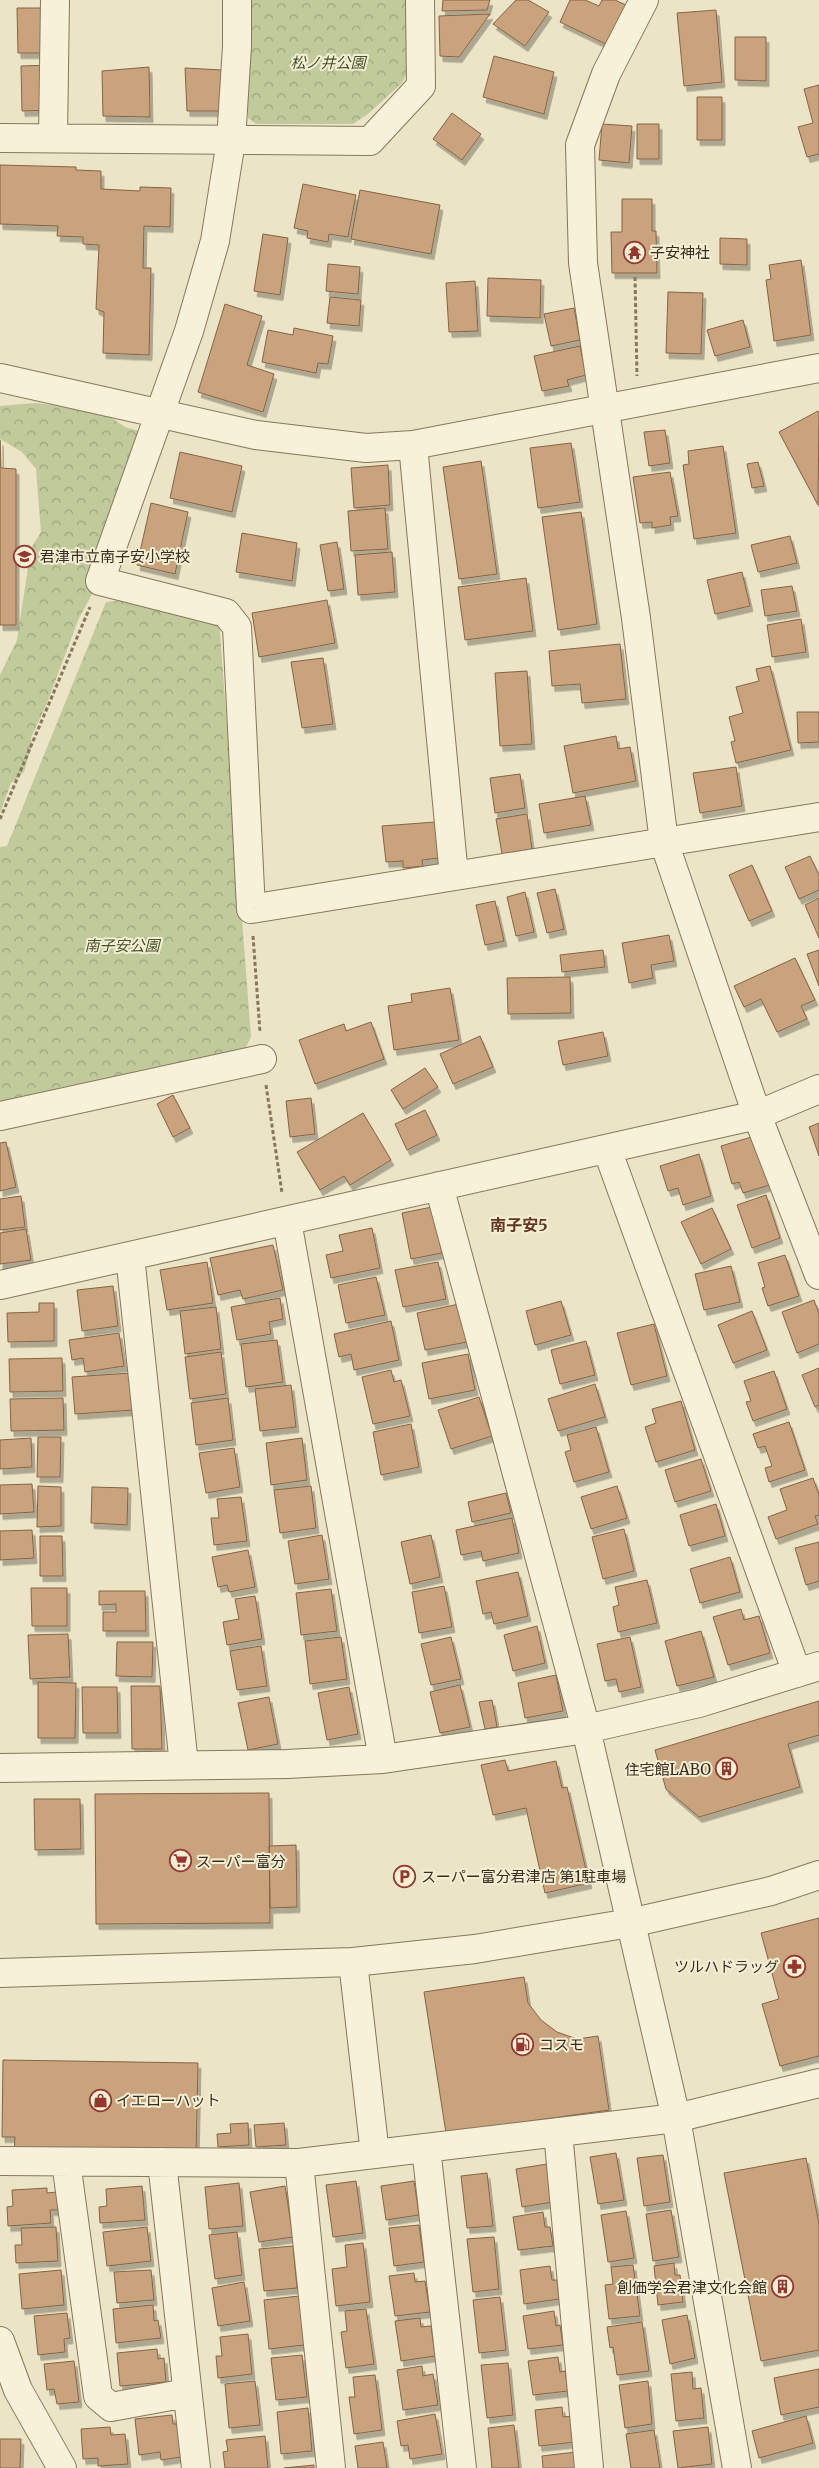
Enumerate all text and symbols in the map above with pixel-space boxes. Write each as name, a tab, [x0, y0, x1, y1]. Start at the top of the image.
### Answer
park label: 松ノ井公園	[290, 53, 367, 72]
temple icon: 子安神社	[622, 240, 646, 264]
place label: 子安神社	[650, 243, 710, 262]
school or university icon: 君津市立南子安小学校	[12, 544, 36, 568]
place label: 君津市立南子安小学校	[40, 547, 190, 566]
park label: 南子安公園	[84, 936, 161, 955]
district label: 南子安5	[490, 1215, 548, 1235]
building icon: 住宅館LABO	[715, 1757, 739, 1781]
place label: 住宅館LABO	[624, 1760, 711, 1779]
supermarket icon: スーパー富分	[168, 1849, 192, 1873]
place label: スーパー富分	[196, 1852, 286, 1871]
parking icon: スーパー富分君津店 第1駐車場	[393, 1864, 417, 1888]
place label: スーパー富分君津店 第1駐車場	[421, 1867, 626, 1886]
pharmacy icon: ツルハドラッグ	[783, 1954, 807, 1978]
place label: ツルハドラッグ	[674, 1957, 779, 1976]
fuel station icon: コスモ	[511, 2032, 535, 2056]
place label: コスモ	[539, 2035, 584, 2054]
shop icon: イエローハット	[88, 2088, 112, 2112]
place label: イエローハット	[116, 2091, 221, 2110]
building icon: 創価学会君津文化会館	[771, 2275, 795, 2299]
place label: 創価学会君津文化会館	[617, 2278, 767, 2297]

